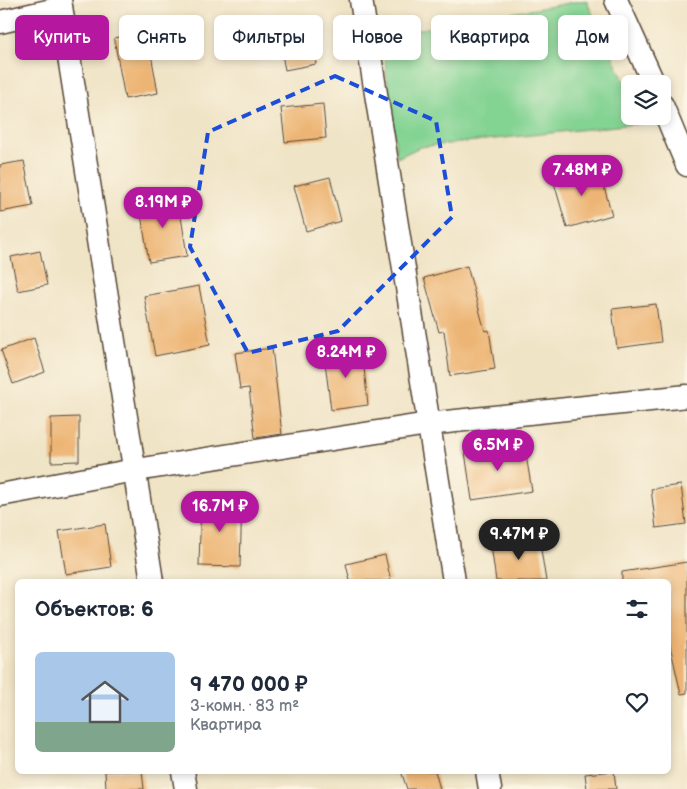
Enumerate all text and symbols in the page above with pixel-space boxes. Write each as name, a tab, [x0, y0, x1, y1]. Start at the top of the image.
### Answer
chip: Купить	[15, 15, 109, 60]
chip: Снять	[119, 15, 204, 60]
chip: Фильтры	[214, 15, 323, 60]
chip: Новое	[333, 15, 421, 60]
chip: Квартира	[431, 15, 548, 60]
chip: Дом	[558, 15, 628, 60]
map controls	[621, 75, 671, 125]
button: layers	[621, 75, 671, 125]
pin: 7.48M ₽	[536, 154, 628, 197]
text: 7.48M ₽	[553, 161, 611, 180]
pin: 8.19M ₽	[117, 186, 209, 229]
text: 8.19M ₽	[135, 193, 191, 212]
pin: 8.24M ₽	[300, 336, 392, 379]
text: 8.24M ₽	[317, 343, 375, 362]
pin: 6.5M ₽	[457, 430, 539, 472]
text: 6.5M ₽	[473, 436, 523, 455]
pin: 16.7M ₽	[174, 490, 266, 533]
text: 16.7M ₽	[192, 497, 248, 516]
pin: 9.47M ₽	[473, 518, 565, 561]
text: 9.47M ₽	[490, 525, 548, 544]
icon: filters	[623, 595, 651, 623]
text: Объектов: 6	[35, 597, 154, 622]
icon: home	[75, 672, 135, 732]
text: 9 470 000 ₽	[190, 672, 308, 697]
icon: heart	[623, 688, 651, 716]
text: 3-комн. · 83 m²	[190, 697, 299, 716]
text: Квартира	[190, 716, 262, 735]

